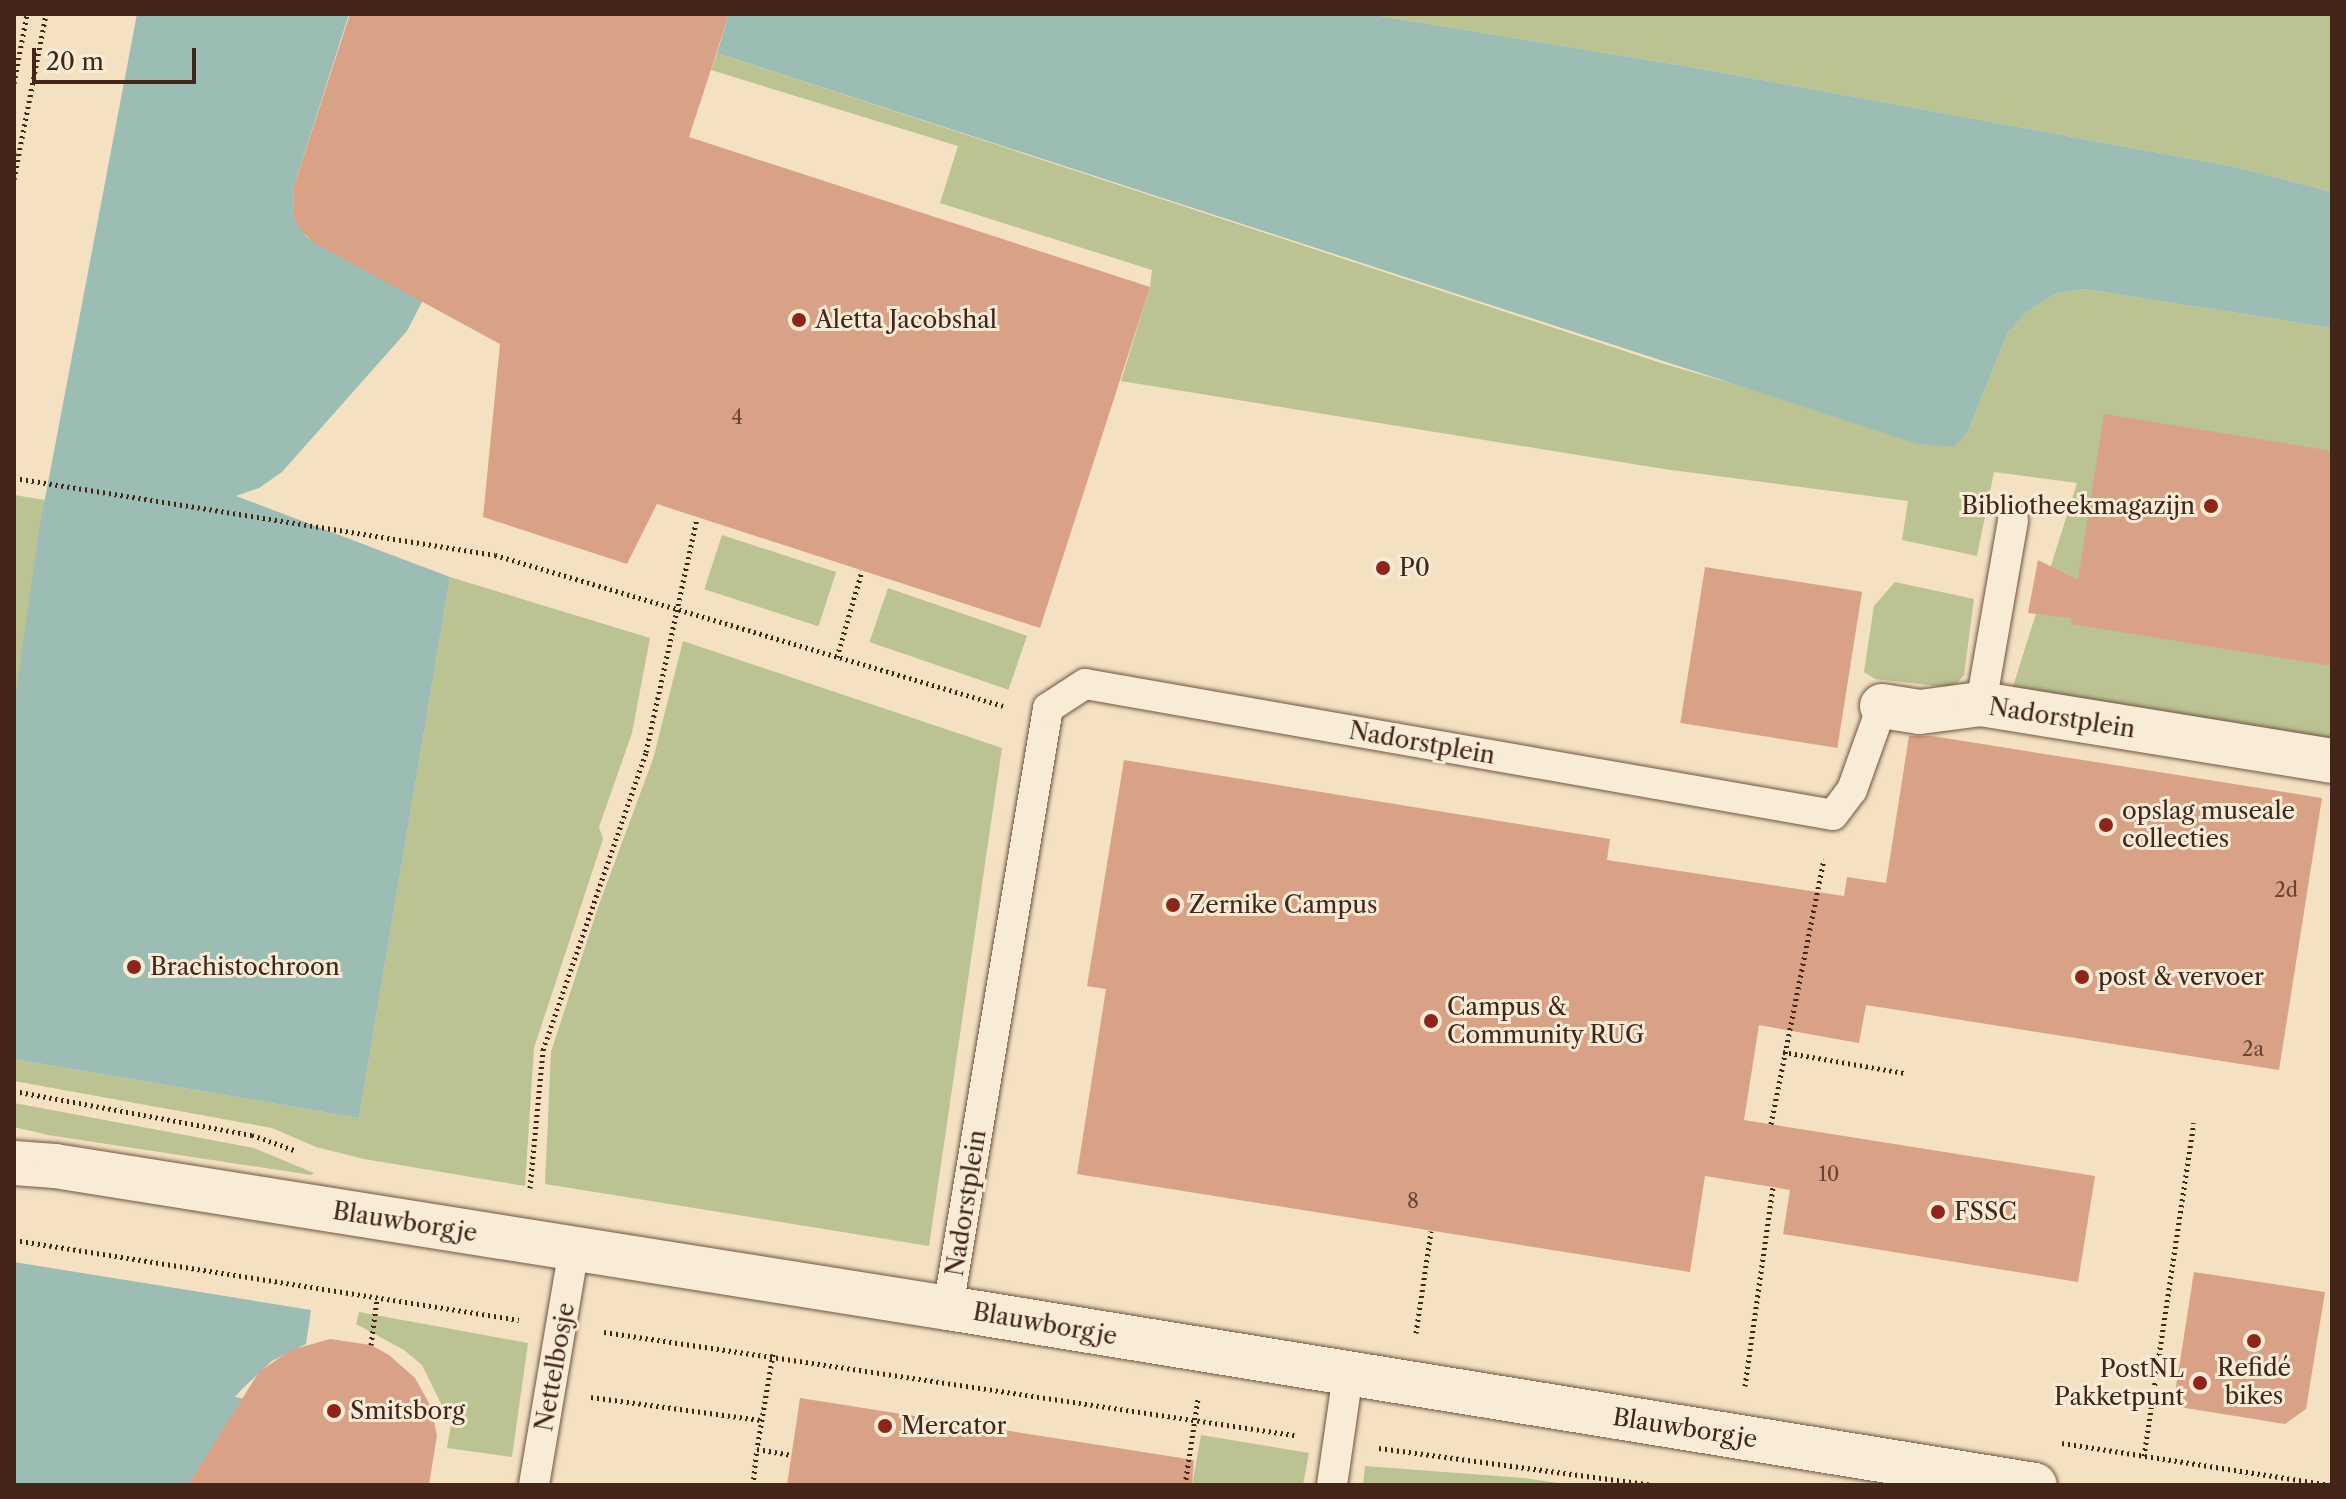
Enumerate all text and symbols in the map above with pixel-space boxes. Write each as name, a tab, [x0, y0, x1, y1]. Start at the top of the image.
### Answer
scale bar	[36, 32, 200, 82]
text: 20 m	[46, 47, 104, 76]
place label: Aletta Jacobshal	[815, 306, 997, 334]
marker: Aletta Jacobshal	[790, 311, 808, 329]
house number: 4	[731, 405, 743, 429]
place label: Bibliotheekmagazijn	[1961, 492, 2195, 520]
marker: Bibliotheekmagazijn	[2202, 497, 2220, 515]
place label: P0	[1399, 554, 1430, 582]
marker: P0	[1374, 559, 1392, 577]
street label: Nadorstplein	[1987, 692, 2137, 744]
street label: Nadorstplein	[1347, 716, 1497, 770]
place label: opslag museale collecties	[2122, 797, 2295, 853]
marker: opslag museale collecties	[2097, 816, 2115, 834]
house number: 2d	[2274, 878, 2298, 902]
place label: Zernike Campus	[1189, 891, 1377, 919]
marker: Zernike Campus	[1164, 896, 1182, 914]
place label: Brachistochroon	[150, 953, 340, 981]
marker: Brachistochroon	[125, 958, 143, 976]
place label: post & vervoer	[2098, 963, 2265, 991]
marker: post & vervoer	[2073, 968, 2091, 986]
place label: Campus & Community RUG	[1447, 993, 1645, 1049]
marker: Campus & Community RUG	[1422, 1012, 1440, 1030]
house number: 2a	[2242, 1037, 2264, 1061]
street label: Nadorstplein	[940, 1128, 992, 1278]
house number: 10	[1818, 1162, 1840, 1186]
house number: 8	[1407, 1189, 1419, 1213]
street label: Blauwborgje	[331, 1196, 479, 1248]
place label: FSSC	[1954, 1198, 2017, 1226]
marker: FSSC	[1929, 1203, 1947, 1221]
street label: Blauwborgje	[971, 1297, 1119, 1351]
street label: Nettelbosje	[530, 1300, 580, 1434]
marker: Refidé bikes	[2245, 1332, 2263, 1350]
place label: Refidé bikes	[2217, 1354, 2291, 1410]
place label: PostNL Pakketpunt	[2054, 1355, 2184, 1411]
marker: PostNL Pakketpunt	[2191, 1374, 2209, 1392]
place label: Smitsborg	[350, 1397, 465, 1425]
marker: Smitsborg	[325, 1402, 343, 1420]
street label: Blauwborgje	[1611, 1402, 1759, 1454]
place label: Mercator	[901, 1412, 1006, 1440]
marker: Mercator	[876, 1417, 894, 1435]

